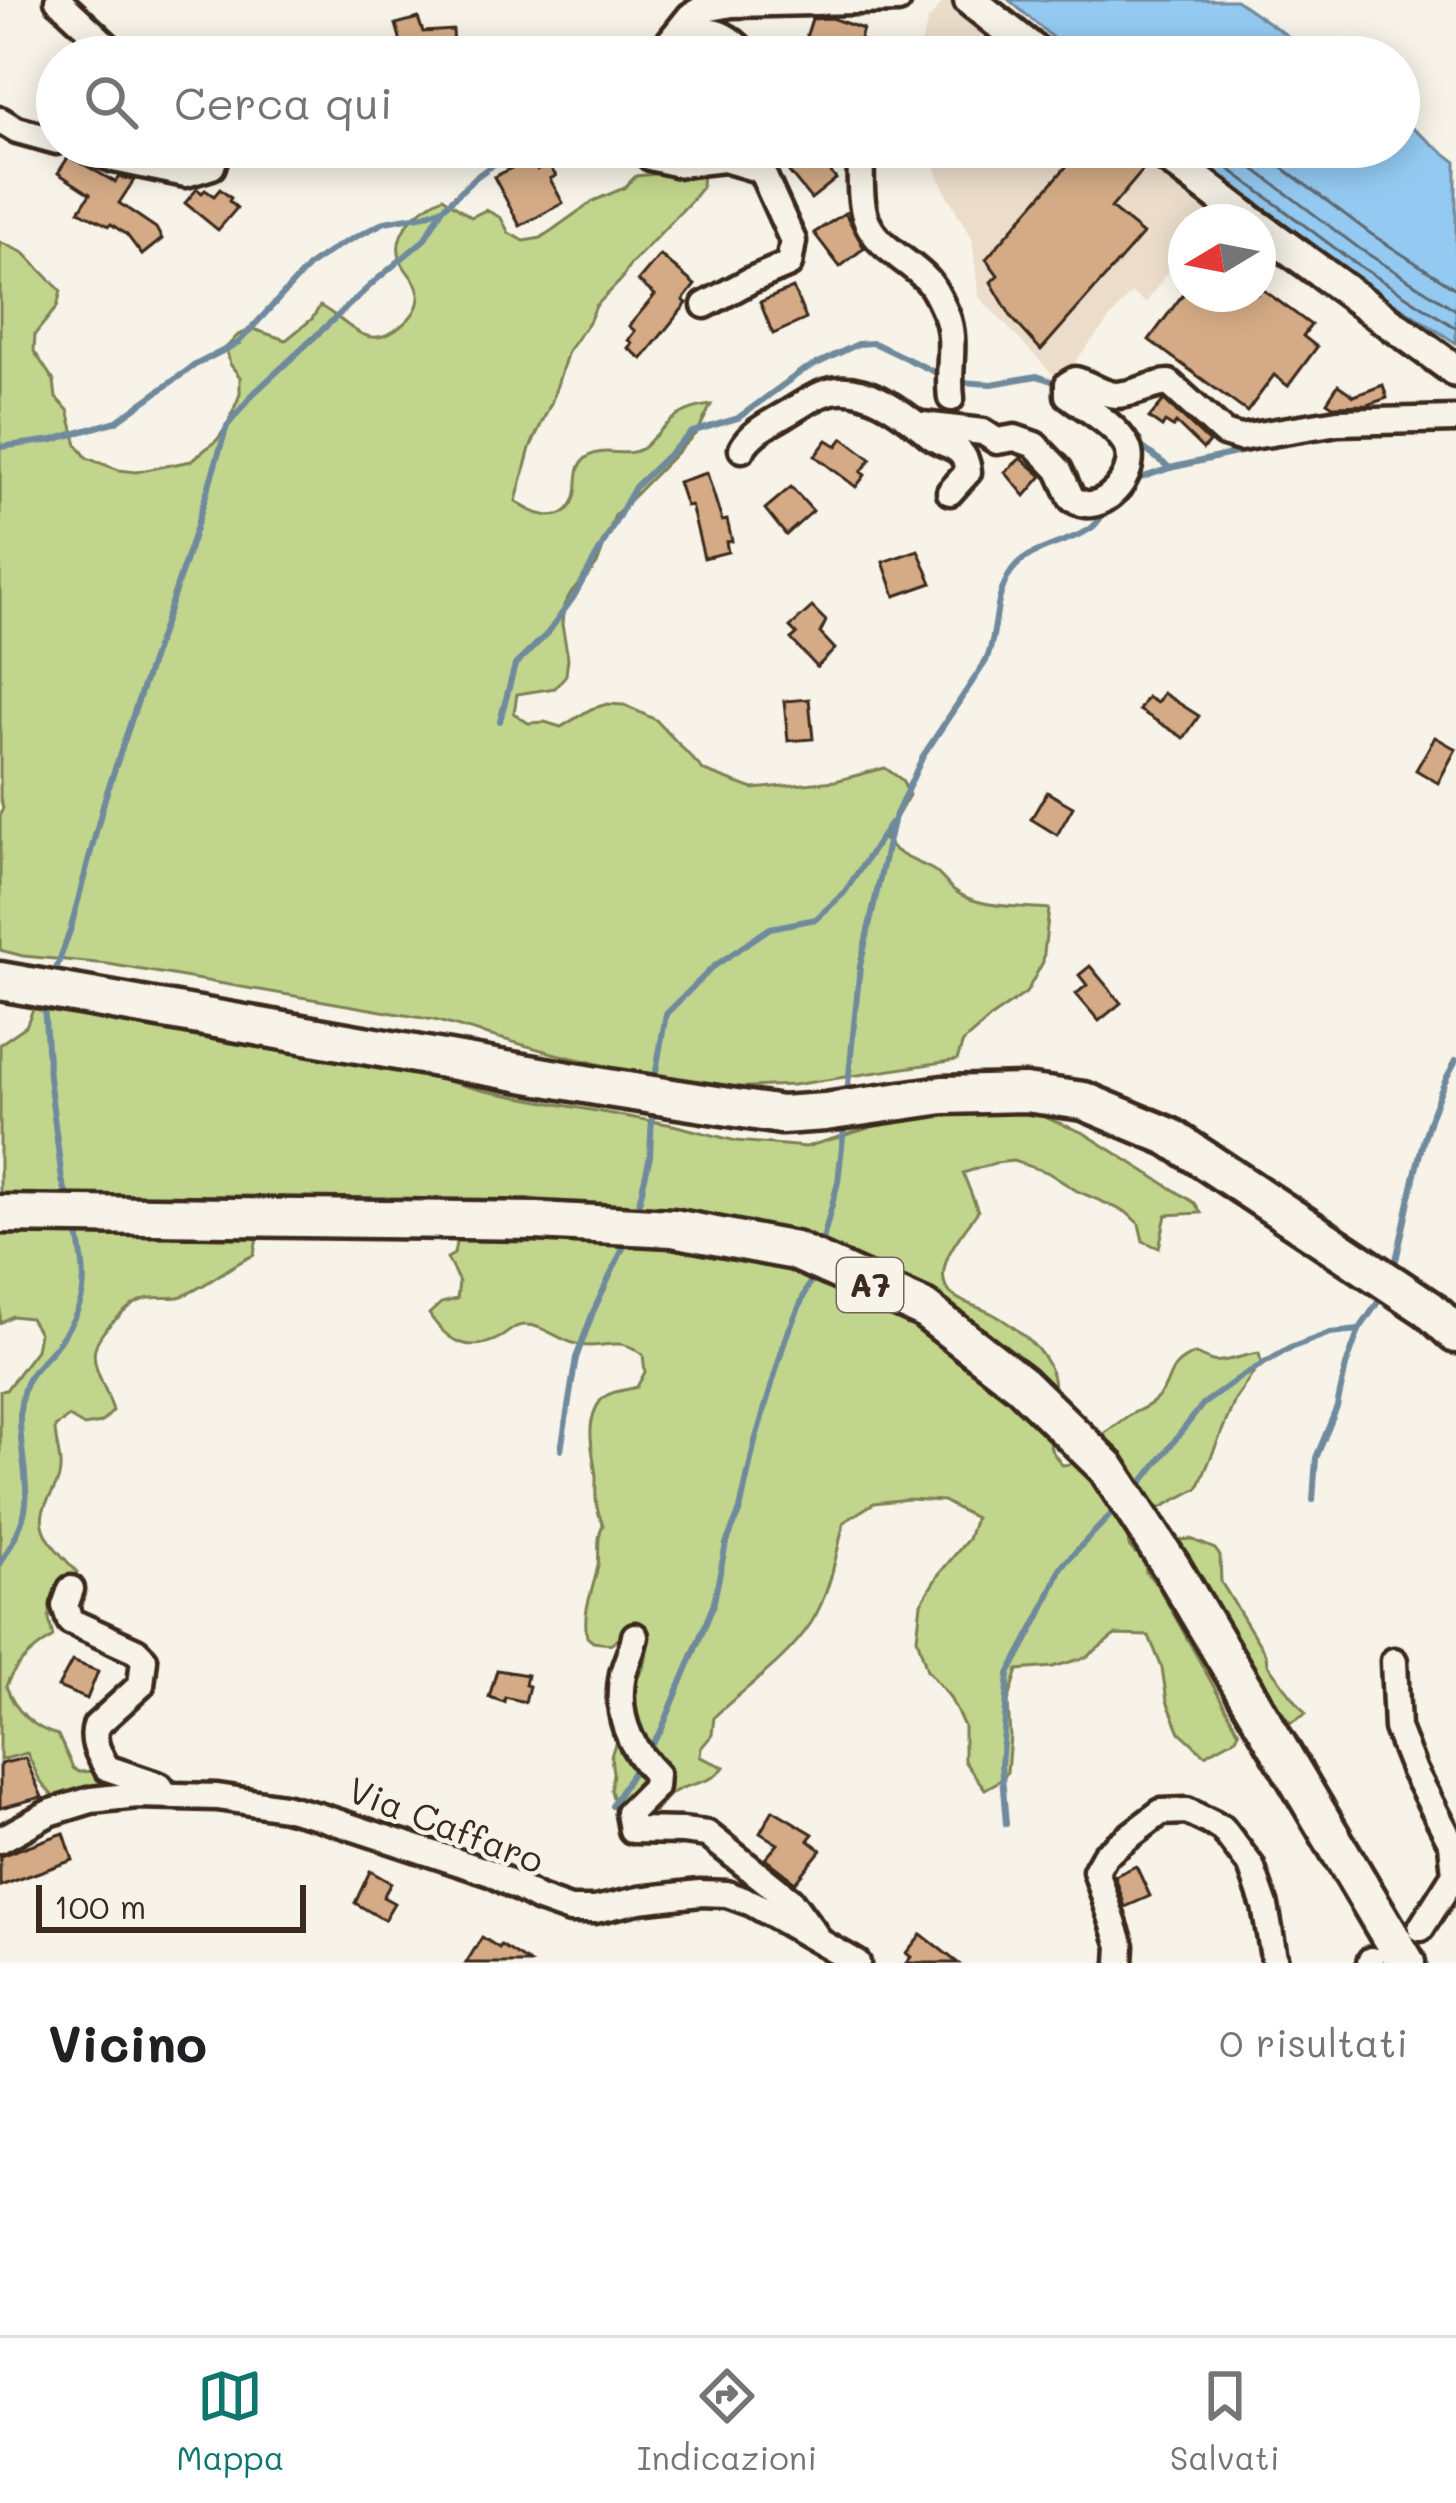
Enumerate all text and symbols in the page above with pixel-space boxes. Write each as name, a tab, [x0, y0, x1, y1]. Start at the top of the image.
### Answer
search box	[36, 36, 1420, 168]
icon: search	[78, 69, 144, 135]
text: Cerca qui	[174, 73, 393, 131]
north arrow	[1168, 204, 1276, 312]
road number: A7	[837, 1258, 903, 1312]
street label: Via Caffaro	[342, 1765, 551, 1882]
scale bar	[36, 1879, 306, 1932]
text: 100 m	[54, 1884, 146, 1927]
text: Vicino	[48, 2008, 207, 2075]
text: 0 risultati	[1219, 2016, 1408, 2067]
tab: Mappa	[176, 2363, 284, 2478]
tab: Indicazioni	[637, 2363, 817, 2478]
tab: Salvati	[1170, 2363, 1280, 2478]

